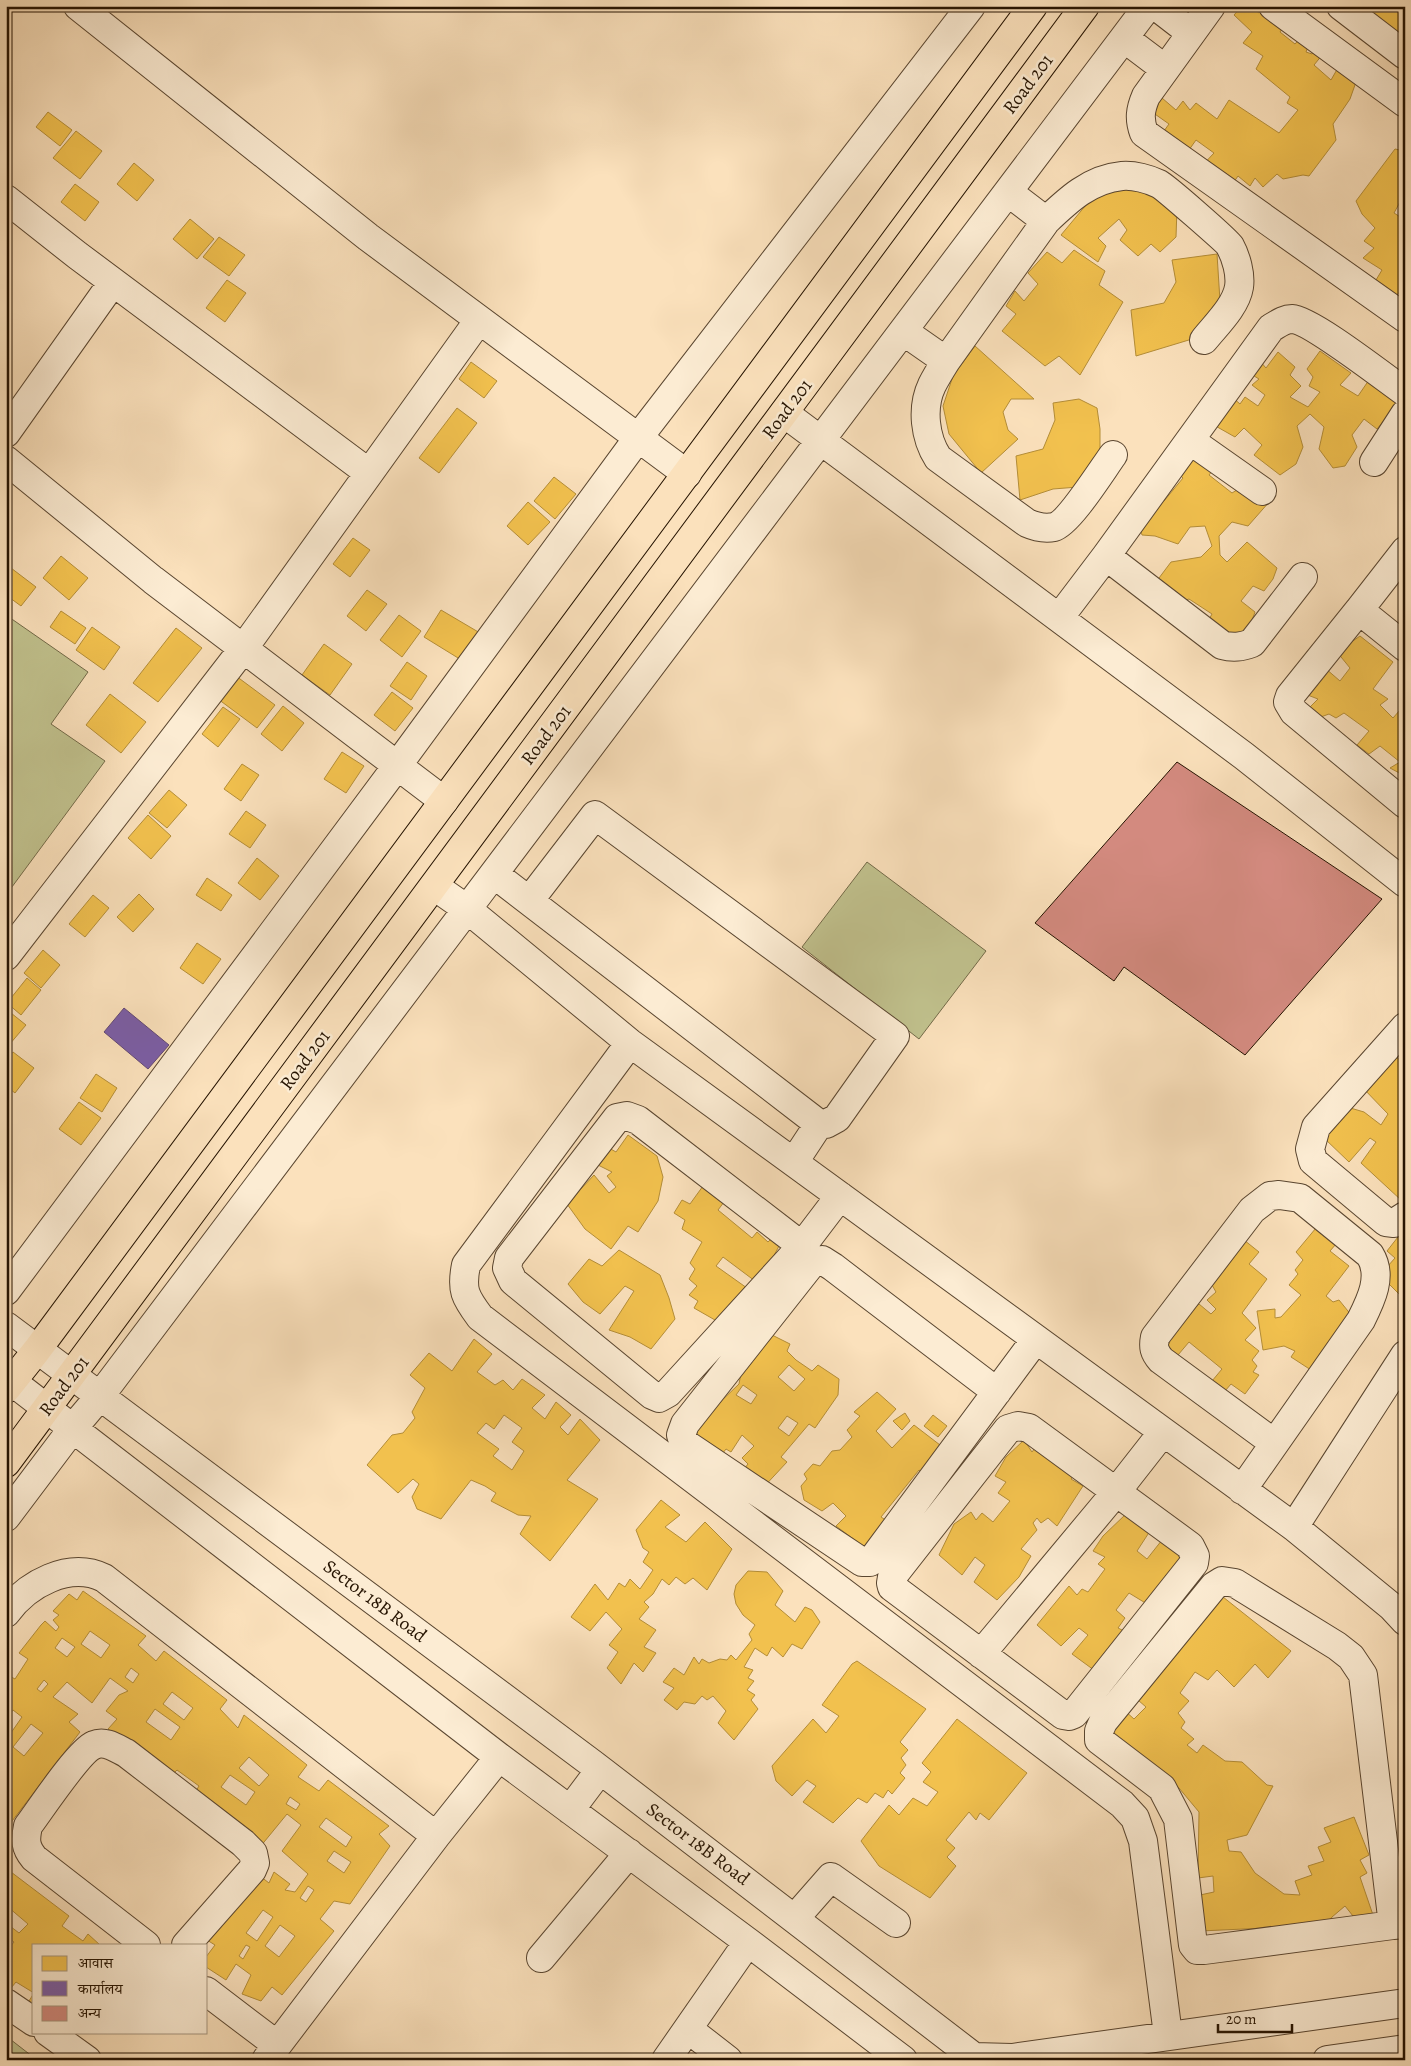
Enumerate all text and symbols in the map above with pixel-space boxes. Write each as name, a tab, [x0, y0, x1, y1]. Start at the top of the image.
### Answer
street label: Road 201	[997, 48, 1059, 119]
street label: Road 201	[756, 373, 818, 444]
street label: Road 201	[515, 699, 577, 770]
street label: Road 201	[274, 1024, 336, 1095]
street label: Road 201	[33, 1350, 95, 1421]
street label: Sector 18B Road	[318, 1553, 433, 1649]
street label: Sector 18B Road	[641, 1796, 756, 1892]
legend	[32, 1944, 208, 2034]
text: आवास	[78, 1953, 114, 1973]
text: कार्यालय	[77, 1979, 123, 1999]
scale bar	[1218, 2001, 1292, 2033]
text: अन्य	[78, 2003, 102, 2023]
text: 20 m	[1226, 2009, 1257, 2029]

